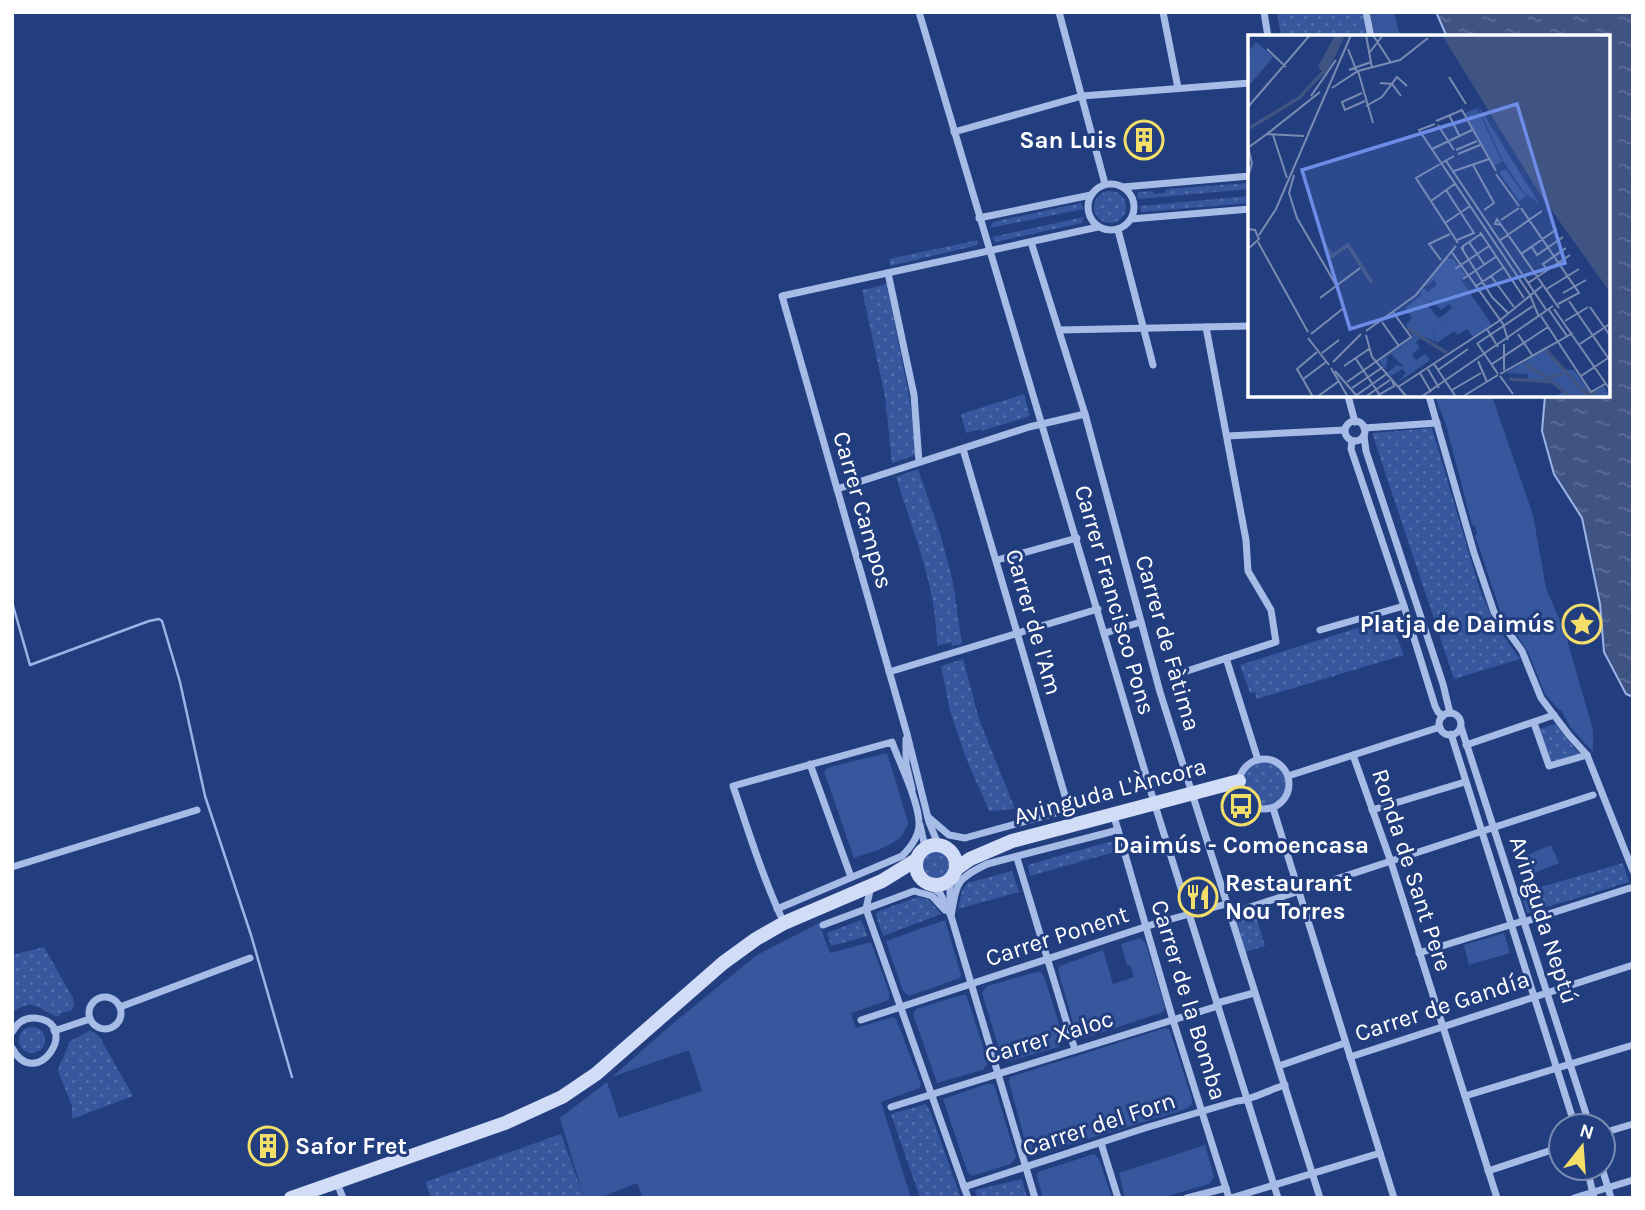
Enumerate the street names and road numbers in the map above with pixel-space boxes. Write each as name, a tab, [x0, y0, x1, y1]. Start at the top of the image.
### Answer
street label: Carrer Campos	[827, 428, 899, 592]
street label: Carrer Francisco Pons	[1069, 482, 1161, 718]
street label: Carrer de l'Am	[1000, 546, 1068, 698]
street label: Carrer de Fàtima	[1130, 552, 1206, 734]
street label: Avinguda L'Àncora	[1010, 751, 1209, 830]
street label: Ronda de Sant Pere	[1366, 765, 1458, 975]
street label: Avinguda Neptú	[1504, 833, 1584, 1007]
street label: Carrer de la Bomba	[1145, 897, 1233, 1103]
street label: Carrer Ponent	[982, 900, 1132, 972]
street label: Carrer de Gandía	[1351, 965, 1533, 1047]
street label: Carrer Xaloc	[981, 1004, 1117, 1070]
street label: Carrer del Forn	[1019, 1086, 1179, 1162]

